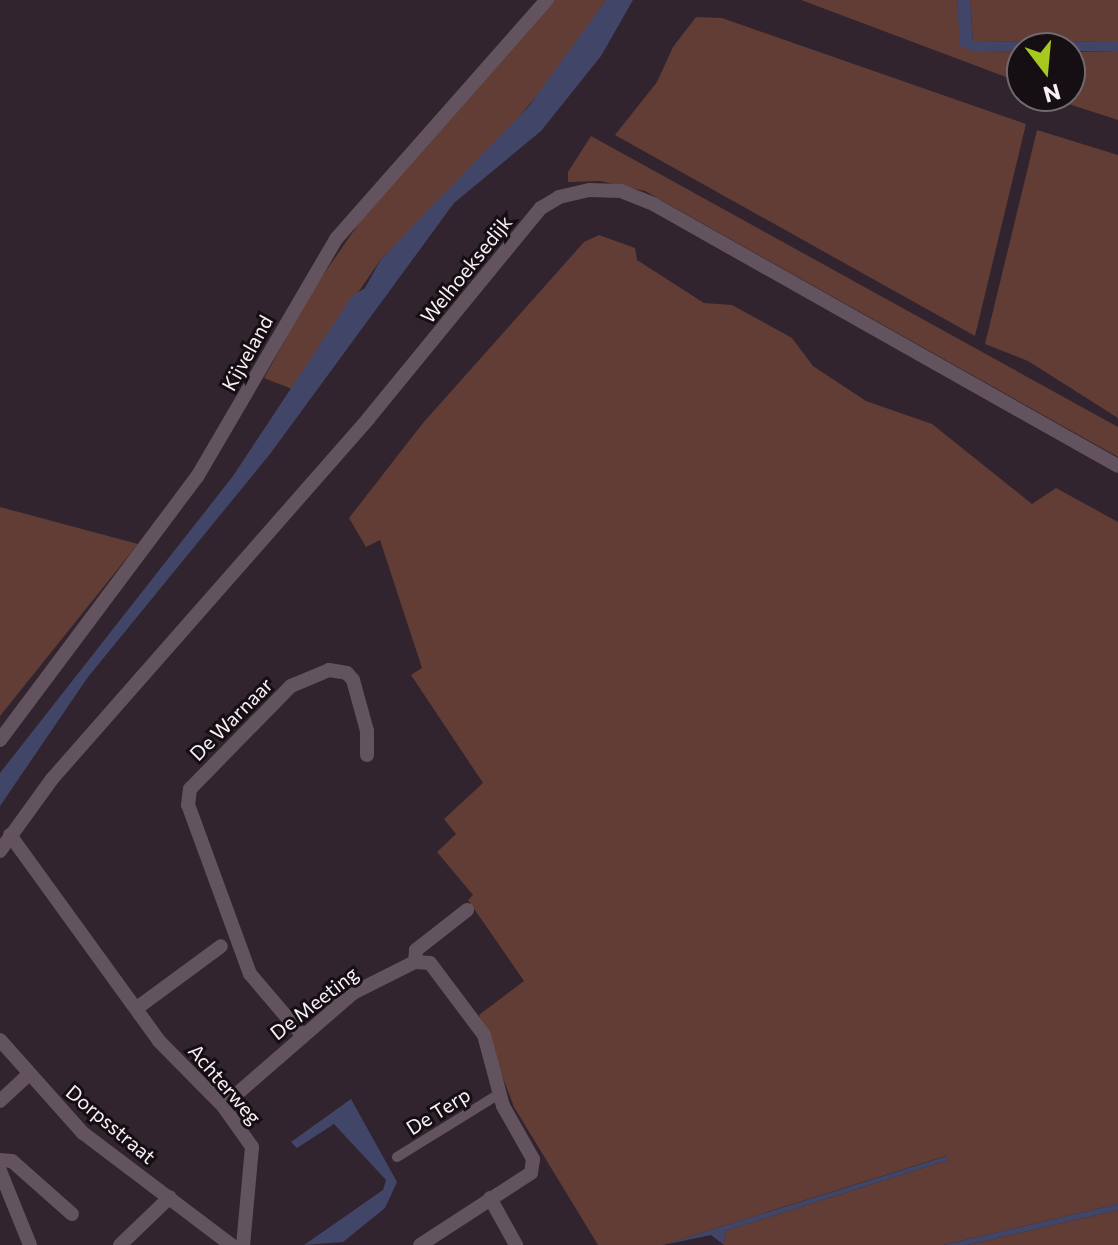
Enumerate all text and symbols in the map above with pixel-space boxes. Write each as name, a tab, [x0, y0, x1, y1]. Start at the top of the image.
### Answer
north arrow	[1006, 32, 1086, 112]
text: N	[1041, 78, 1064, 109]
street label: Welhoeksedijk	[415, 210, 517, 328]
street label: Kijveland	[216, 311, 278, 395]
street label: De Warnaar	[185, 673, 277, 765]
street label: De Meeting	[265, 961, 363, 1045]
street label: Achterweg	[184, 1039, 266, 1129]
street label: Dorpsstraat	[61, 1080, 161, 1168]
street label: De Terp	[402, 1082, 474, 1140]

